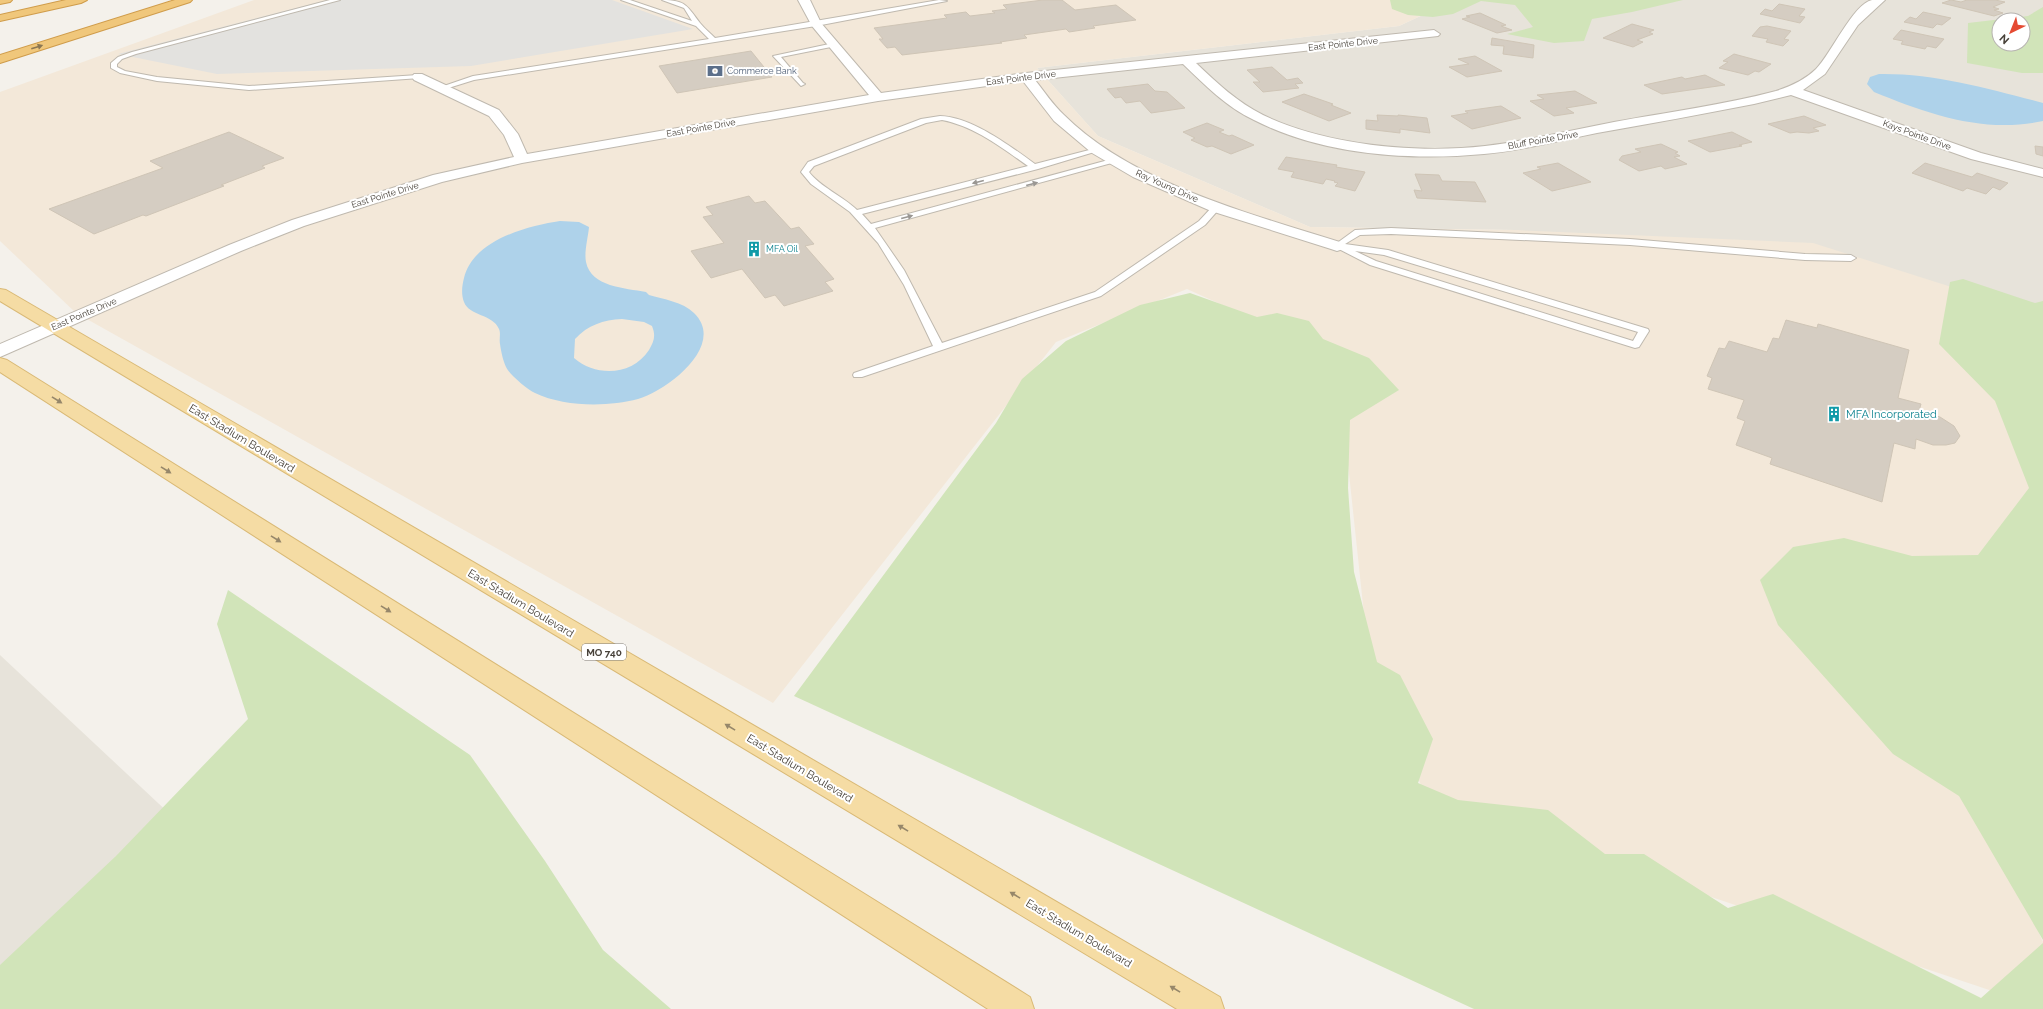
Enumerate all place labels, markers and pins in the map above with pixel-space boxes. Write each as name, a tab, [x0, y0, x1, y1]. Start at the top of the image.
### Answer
bank icon: Commerce Bank	[706, 62, 724, 80]
place label: Commerce Bank	[727, 66, 797, 76]
building icon: MFA Oil	[745, 240, 763, 258]
place label: MFA Oil	[766, 244, 798, 254]
building icon: MFA Incorporated	[1825, 405, 1843, 423]
place label: MFA Incorporated	[1846, 408, 1937, 421]

